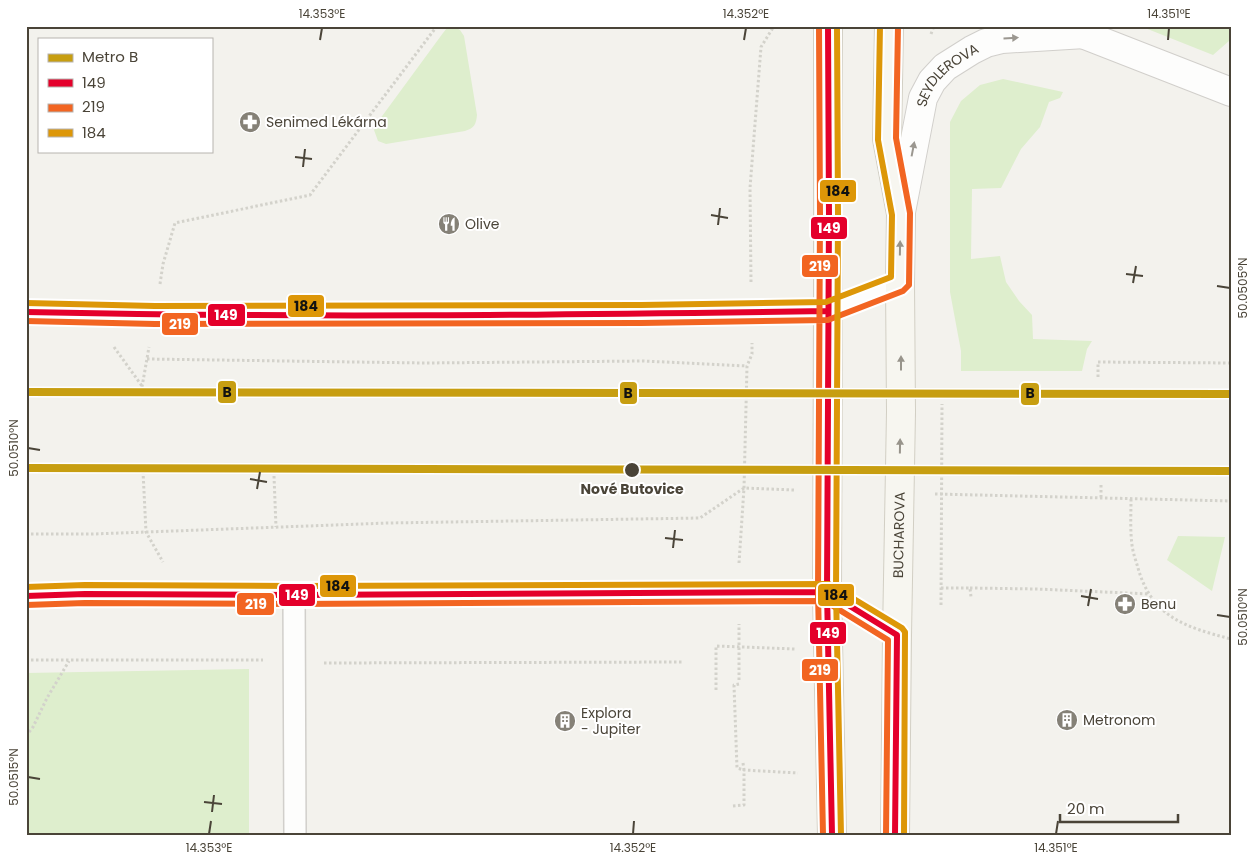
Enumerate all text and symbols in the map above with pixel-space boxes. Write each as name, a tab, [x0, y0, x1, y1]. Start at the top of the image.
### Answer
text: 14.353°E	[299, 5, 345, 22]
text: 14.352°E	[723, 5, 769, 22]
text: 14.351°E	[1147, 5, 1191, 22]
one-way arrow	[1003, 34, 1019, 42]
legend	[38, 38, 212, 152]
street label: SEYDLEROVA	[912, 38, 982, 108]
text: Metro B	[82, 46, 138, 67]
text: 149	[82, 72, 106, 93]
text: 219	[82, 96, 105, 117]
pharmacy icon: Senimed Lékárna	[238, 110, 262, 134]
place label: Senimed Lékárna	[266, 112, 387, 132]
text: 184	[82, 122, 106, 143]
one-way arrow	[910, 140, 918, 156]
line badge: 184	[819, 179, 857, 203]
text: 184	[826, 181, 850, 201]
restaurant icon: Olive	[437, 212, 461, 236]
place label: Olive	[465, 214, 500, 234]
line badge: 149	[810, 216, 848, 240]
text: 149	[817, 218, 841, 238]
one-way arrow	[896, 240, 904, 256]
line badge: 219	[801, 254, 839, 278]
text: 219	[809, 256, 831, 276]
text: 50.0505°N	[1234, 257, 1251, 319]
line badge: 184	[287, 294, 325, 318]
text: 184	[294, 296, 318, 316]
line badge: 149	[207, 303, 246, 327]
text: 149	[214, 305, 238, 325]
line badge: 219	[161, 312, 199, 336]
text: 219	[169, 314, 191, 334]
one-way arrow	[897, 355, 905, 371]
line badge: B	[217, 380, 237, 404]
line badge: B	[619, 381, 638, 405]
text: B	[222, 382, 232, 402]
line badge: B	[1020, 382, 1040, 406]
text: B	[623, 383, 633, 403]
text: B	[1025, 383, 1035, 403]
text: 50.0510°N	[5, 419, 22, 477]
one-way arrow	[897, 438, 905, 454]
marker: Nové Butovice	[623, 461, 641, 479]
place label: Nové Butovice	[580, 479, 684, 499]
street label: BUCHAROVA	[888, 492, 910, 578]
line badge: 184	[319, 574, 357, 598]
text: 184	[326, 576, 350, 596]
line badge: 149	[278, 583, 316, 607]
line badge: 184	[817, 583, 855, 607]
text: 149	[285, 585, 309, 605]
text: 184	[824, 585, 848, 605]
text: 50.0510°N	[1234, 588, 1251, 646]
line badge: 219	[236, 592, 275, 616]
pharmacy icon: Benu	[1113, 592, 1137, 616]
text: 219	[245, 594, 267, 614]
place label: Benu	[1141, 594, 1176, 614]
line badge: 149	[809, 621, 847, 645]
text: 149	[816, 623, 840, 643]
line badge: 219	[801, 658, 839, 682]
text: 219	[809, 660, 831, 680]
place label: Explora - Jupiter	[581, 703, 641, 739]
building icon: Metronom	[1055, 708, 1079, 732]
building icon: Explora - Jupiter	[553, 709, 577, 733]
place label: Metronom	[1083, 710, 1155, 730]
text: 50.0515°N	[5, 748, 22, 806]
scale bar	[1060, 791, 1177, 823]
text: 20 m	[1067, 798, 1105, 819]
text: 14.353°E	[186, 839, 232, 856]
text: 14.352°E	[610, 839, 656, 856]
text: 14.351°E	[1034, 839, 1078, 856]

